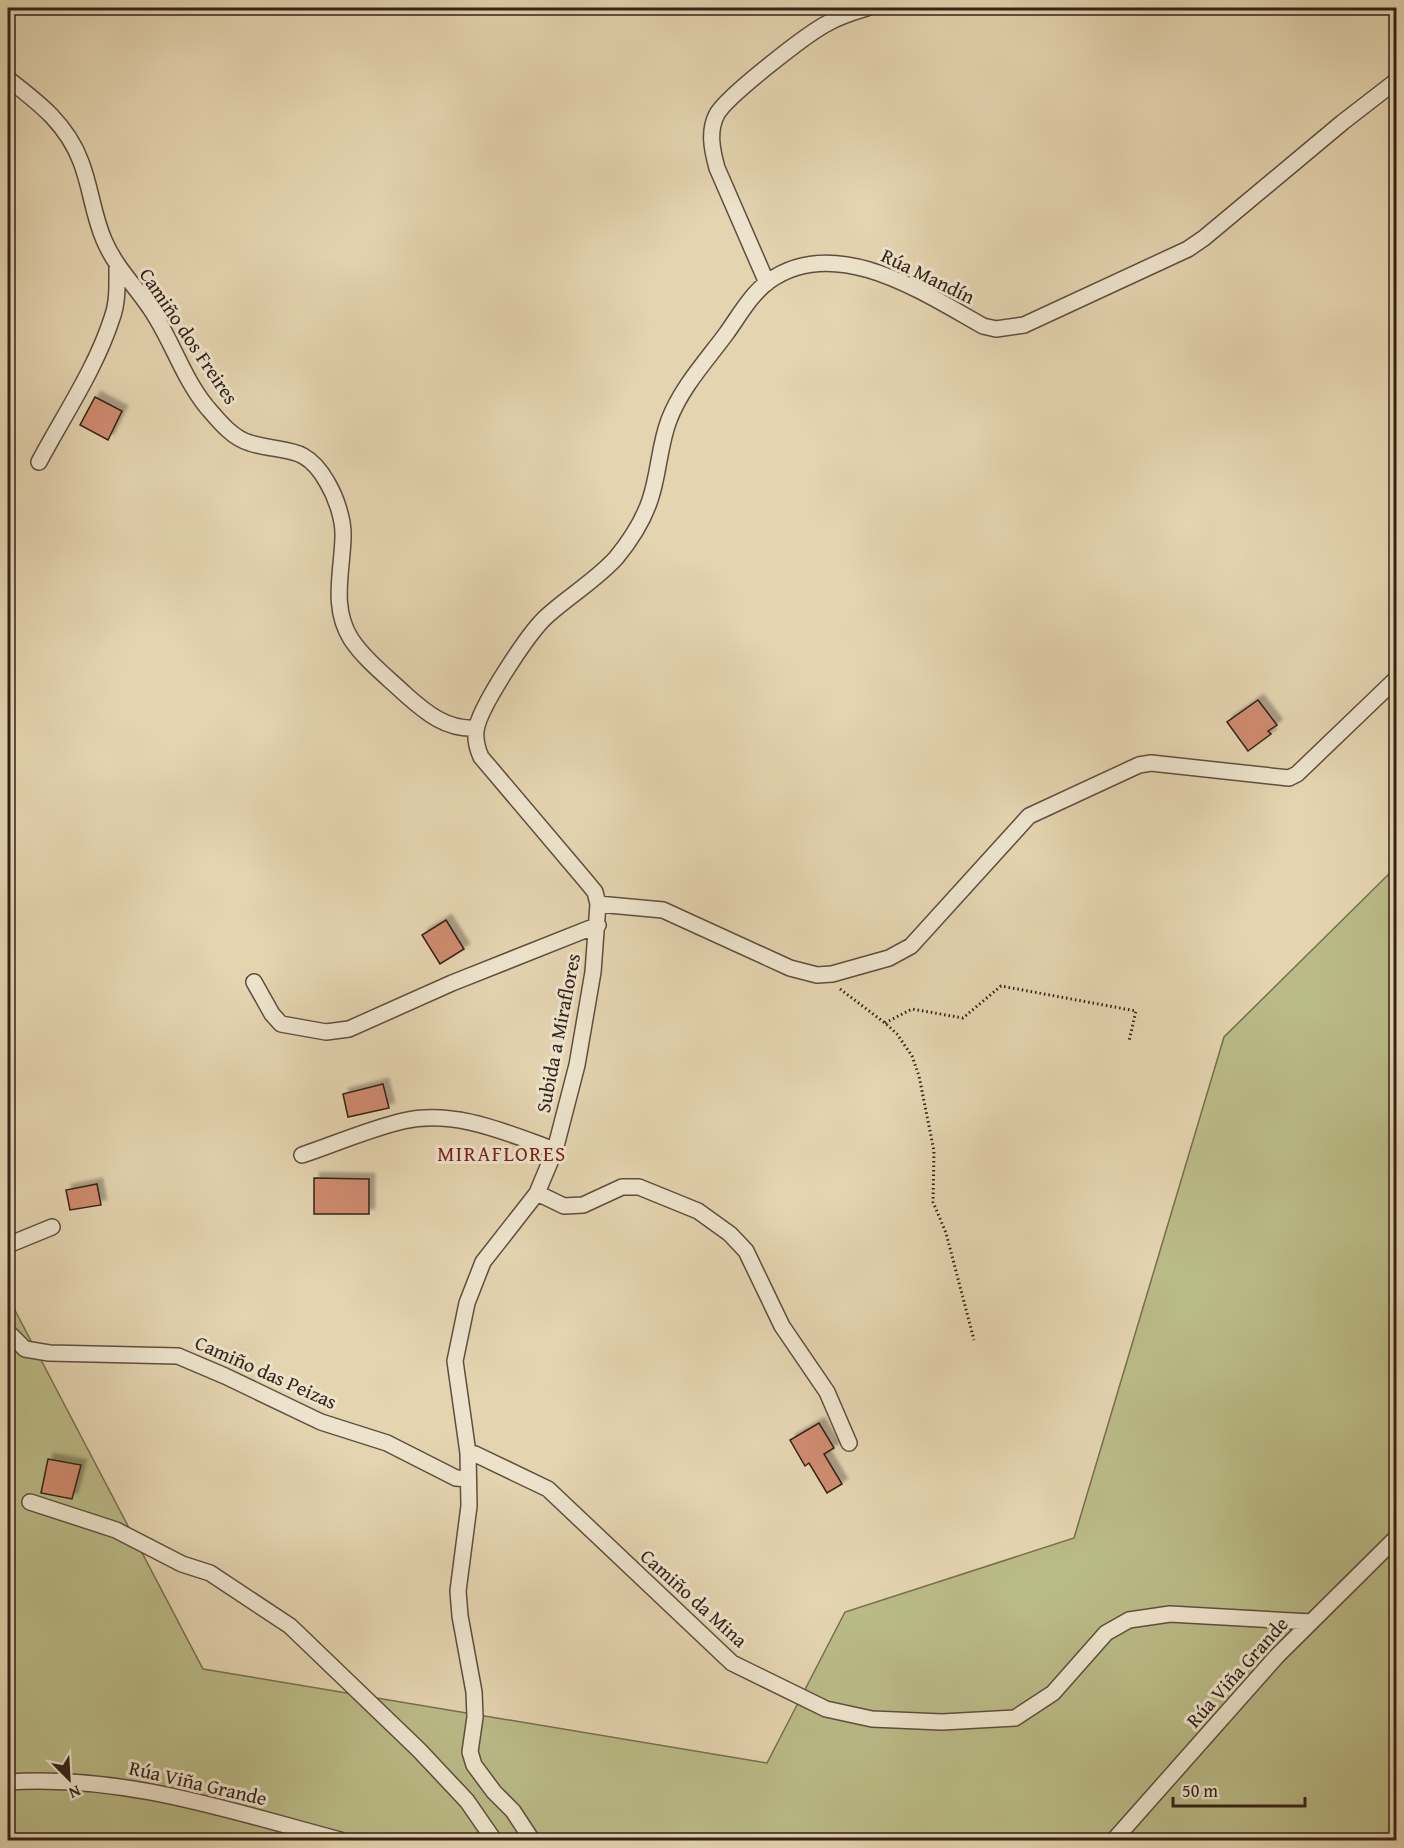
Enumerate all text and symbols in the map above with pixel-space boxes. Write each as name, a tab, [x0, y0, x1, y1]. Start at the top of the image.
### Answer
street label: Rúa Mandín	[877, 240, 980, 311]
street label: Camiño dos Freires	[133, 262, 246, 410]
street label: Subida a Miraflores	[528, 951, 587, 1115]
district label: MIRAFLORES	[437, 1138, 567, 1169]
street label: Camiño das Peizas	[191, 1327, 342, 1416]
street label: Camiño da Mina	[634, 1542, 755, 1654]
street label: Rúa Viña Grande	[1179, 1610, 1294, 1734]
north arrow	[39, 1749, 99, 1809]
street label: Rúa Viña Grande	[126, 1753, 270, 1812]
scale bar	[1173, 1770, 1305, 1808]
text: 50 m	[1182, 1777, 1218, 1804]
text: N	[65, 1780, 85, 1806]

